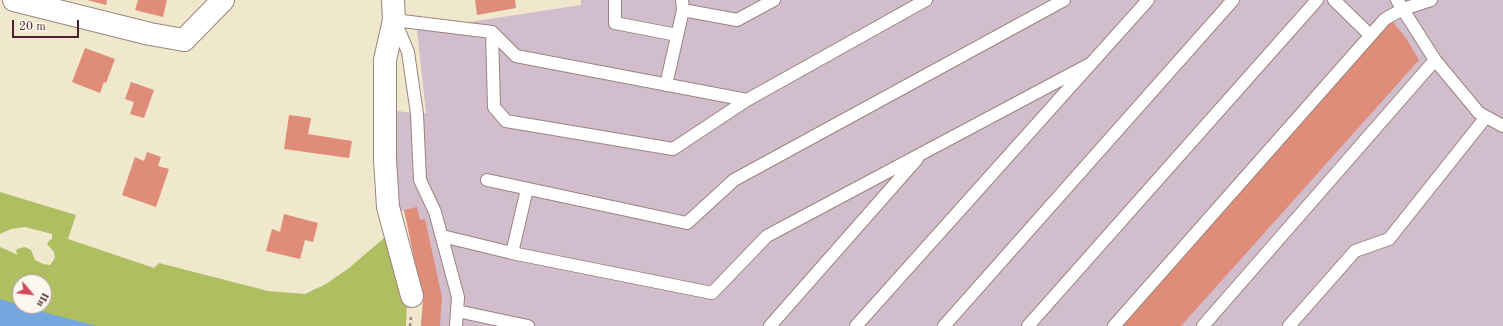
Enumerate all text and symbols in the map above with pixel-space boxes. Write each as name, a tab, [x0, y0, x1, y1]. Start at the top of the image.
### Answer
scale bar	[14, 12, 81, 38]
text: 20 m	[19, 21, 46, 33]
north arrow	[12, 274, 52, 314]
text: Пн	[34, 290, 51, 309]

